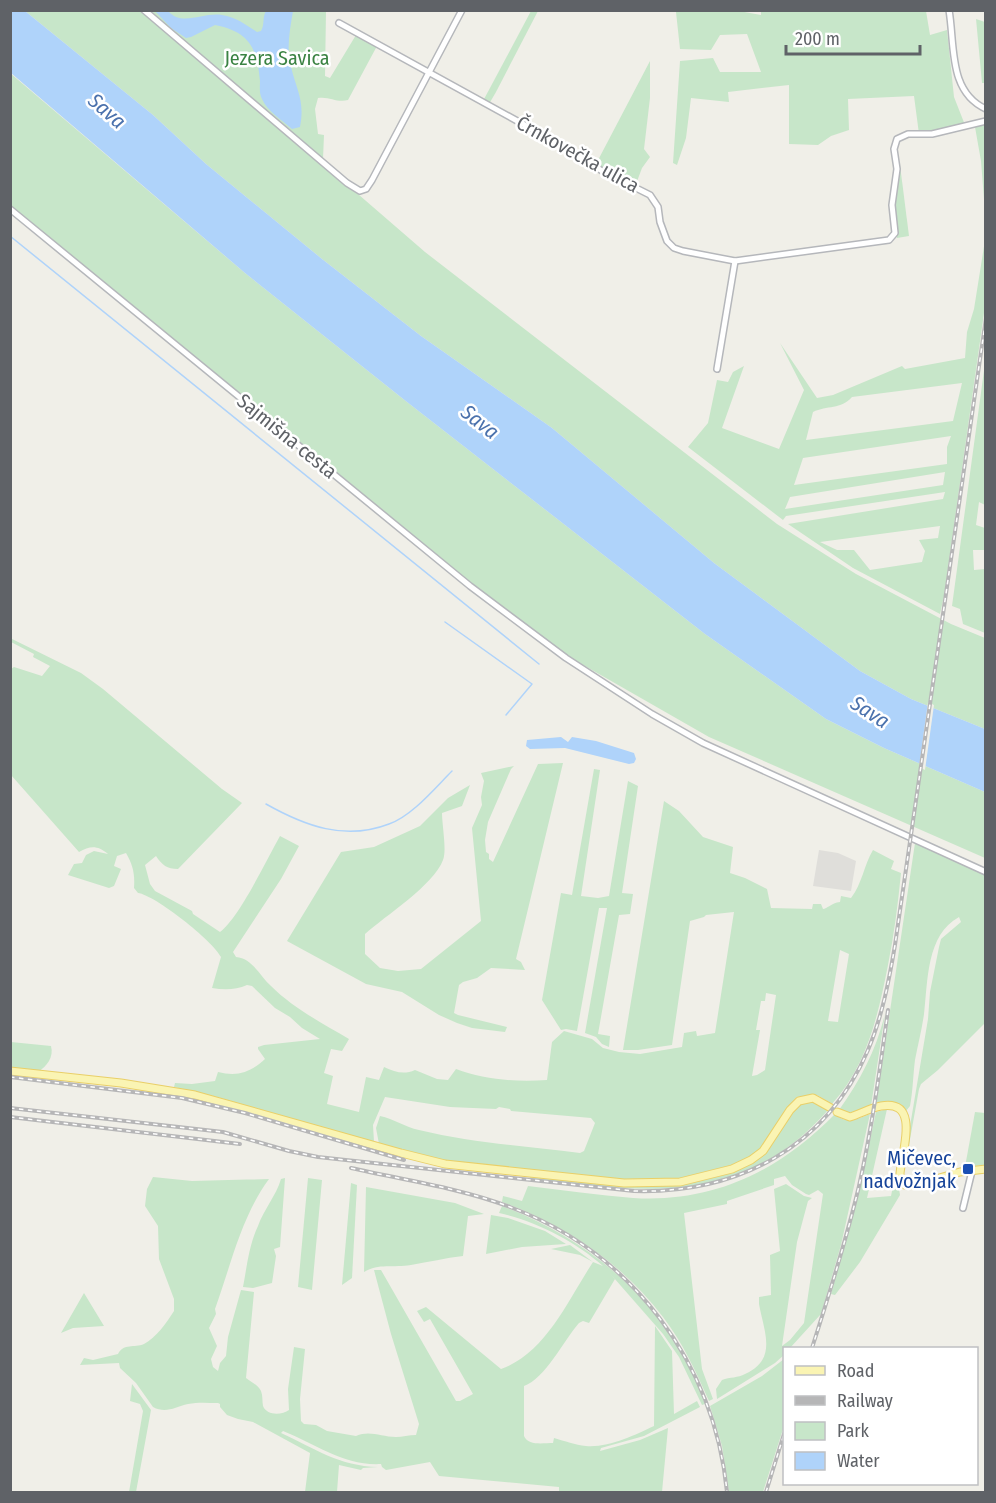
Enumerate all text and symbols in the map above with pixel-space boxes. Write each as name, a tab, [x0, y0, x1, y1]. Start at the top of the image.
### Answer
scale bar	[786, 18, 920, 56]
text: 200 m	[795, 28, 840, 50]
park label: Jezera Savica	[224, 46, 330, 70]
water label: Sava	[82, 87, 131, 134]
street label: Črnkovečka ulica	[512, 110, 644, 198]
street label: Sajmišna cesta	[232, 388, 342, 484]
water label: Sava	[455, 398, 504, 445]
water label: Sava	[845, 689, 894, 734]
place label: Mičevec, nadvožnjak	[863, 1146, 957, 1193]
marker: Mičevec, nadvožnjak	[961, 1162, 975, 1176]
legend	[783, 1347, 978, 1485]
text: Road	[837, 1360, 874, 1382]
text: Railway	[837, 1390, 893, 1412]
text: Park	[837, 1420, 870, 1442]
text: Water	[837, 1450, 880, 1472]

